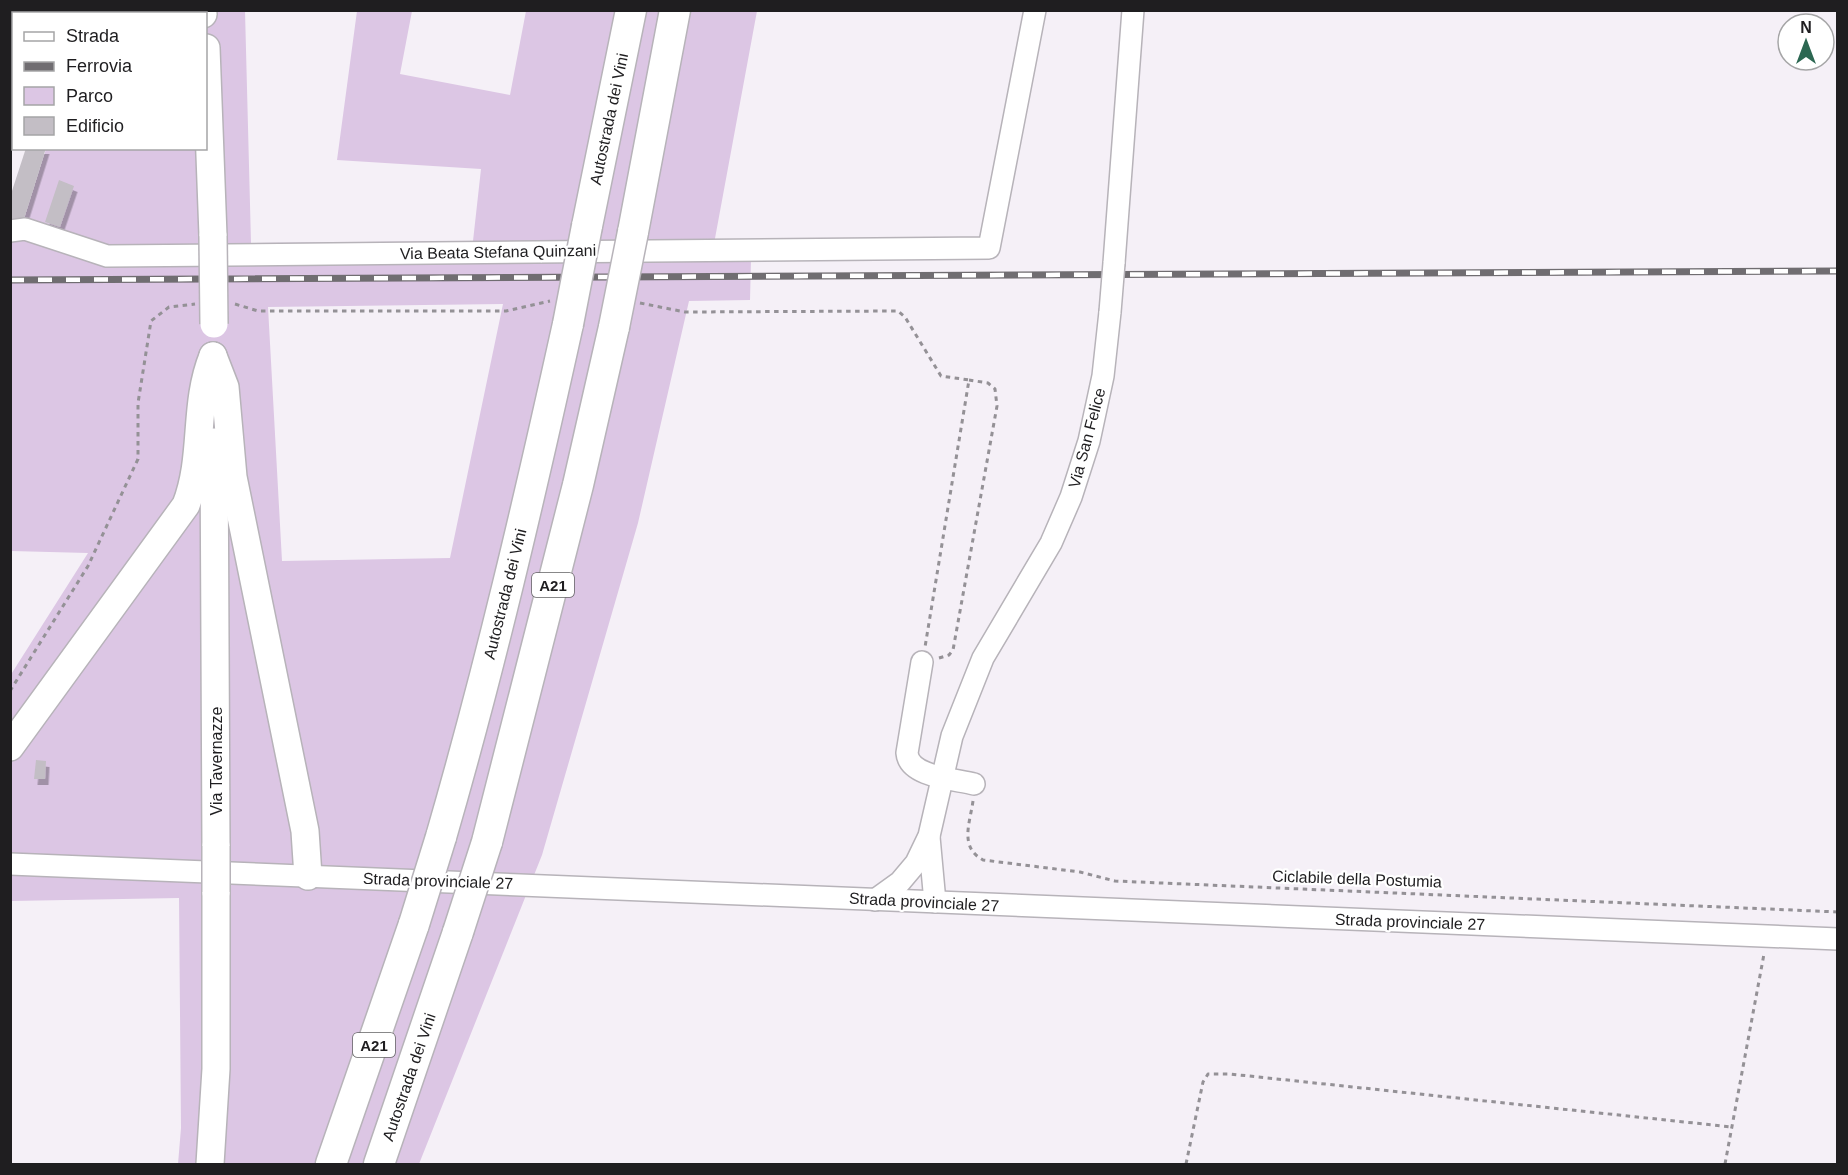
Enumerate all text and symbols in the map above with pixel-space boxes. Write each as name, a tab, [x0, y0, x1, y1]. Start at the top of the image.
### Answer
legend	[12, 12, 207, 150]
north arrow	[1776, 12, 1836, 72]
text: N	[1800, 19, 1812, 36]
text: Strada	[66, 26, 120, 46]
street label: Autostrada dei Vini	[587, 52, 631, 186]
text: Ferrovia	[66, 56, 133, 76]
text: Parco	[66, 86, 113, 106]
text: Edificio	[66, 116, 124, 136]
street label: Via Beata Stefana Quinzani	[400, 242, 596, 262]
street label: Via San Felice	[1065, 386, 1109, 490]
street label: Autostrada dei Vini	[481, 527, 529, 661]
road number: A21	[532, 573, 574, 597]
street label: Via Tavernazze	[208, 706, 225, 815]
street label: Ciclabile della Postumia	[1272, 868, 1442, 890]
street label: Strada provinciale 27	[363, 870, 514, 892]
street label: Strada provinciale 27	[849, 890, 1000, 914]
street label: Strada provinciale 27	[1335, 911, 1486, 933]
street label: Autostrada dei Vini	[379, 1011, 439, 1143]
road number: A21	[353, 1033, 395, 1057]

